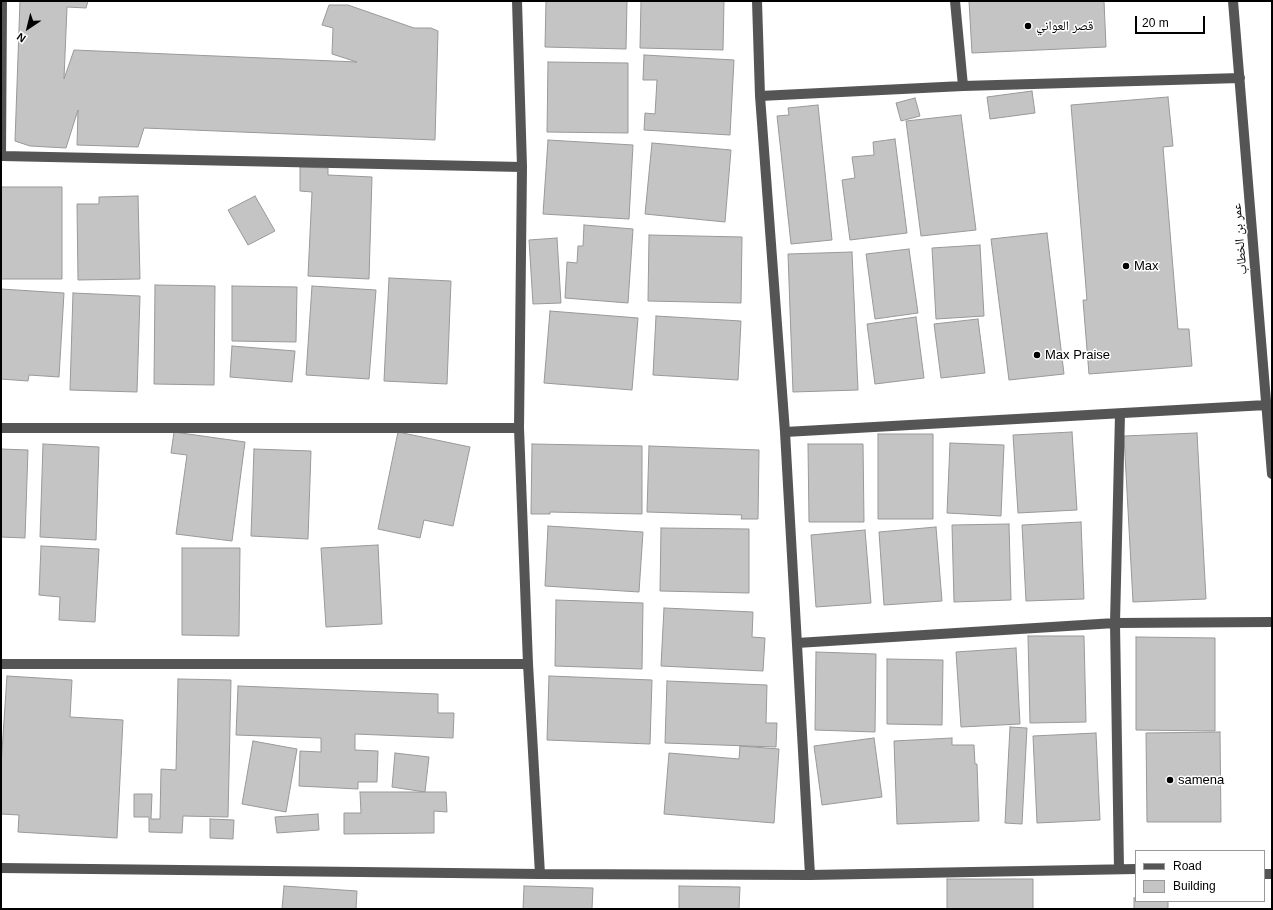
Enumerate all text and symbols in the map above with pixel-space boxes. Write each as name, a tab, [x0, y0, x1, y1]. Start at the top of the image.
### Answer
north arrow	[8, 8, 48, 48]
scale bar	[1137, 8, 1207, 34]
text: 20 m	[1142, 16, 1169, 30]
place label: قصر العواني	[1036, 18, 1093, 34]
marker: قصر العواني	[1023, 21, 1033, 31]
text: N	[14, 31, 28, 45]
street label: عمر بن الخطاب	[1229, 203, 1251, 275]
place label: Max	[1134, 258, 1159, 274]
marker: Max	[1121, 261, 1131, 271]
place label: Max Praise	[1045, 347, 1110, 363]
marker: Max Praise	[1032, 350, 1042, 360]
place label: samena	[1178, 772, 1224, 788]
marker: samena	[1165, 775, 1175, 785]
legend	[1135, 850, 1265, 902]
text: Road	[1173, 859, 1202, 873]
text: Building	[1173, 879, 1216, 893]

